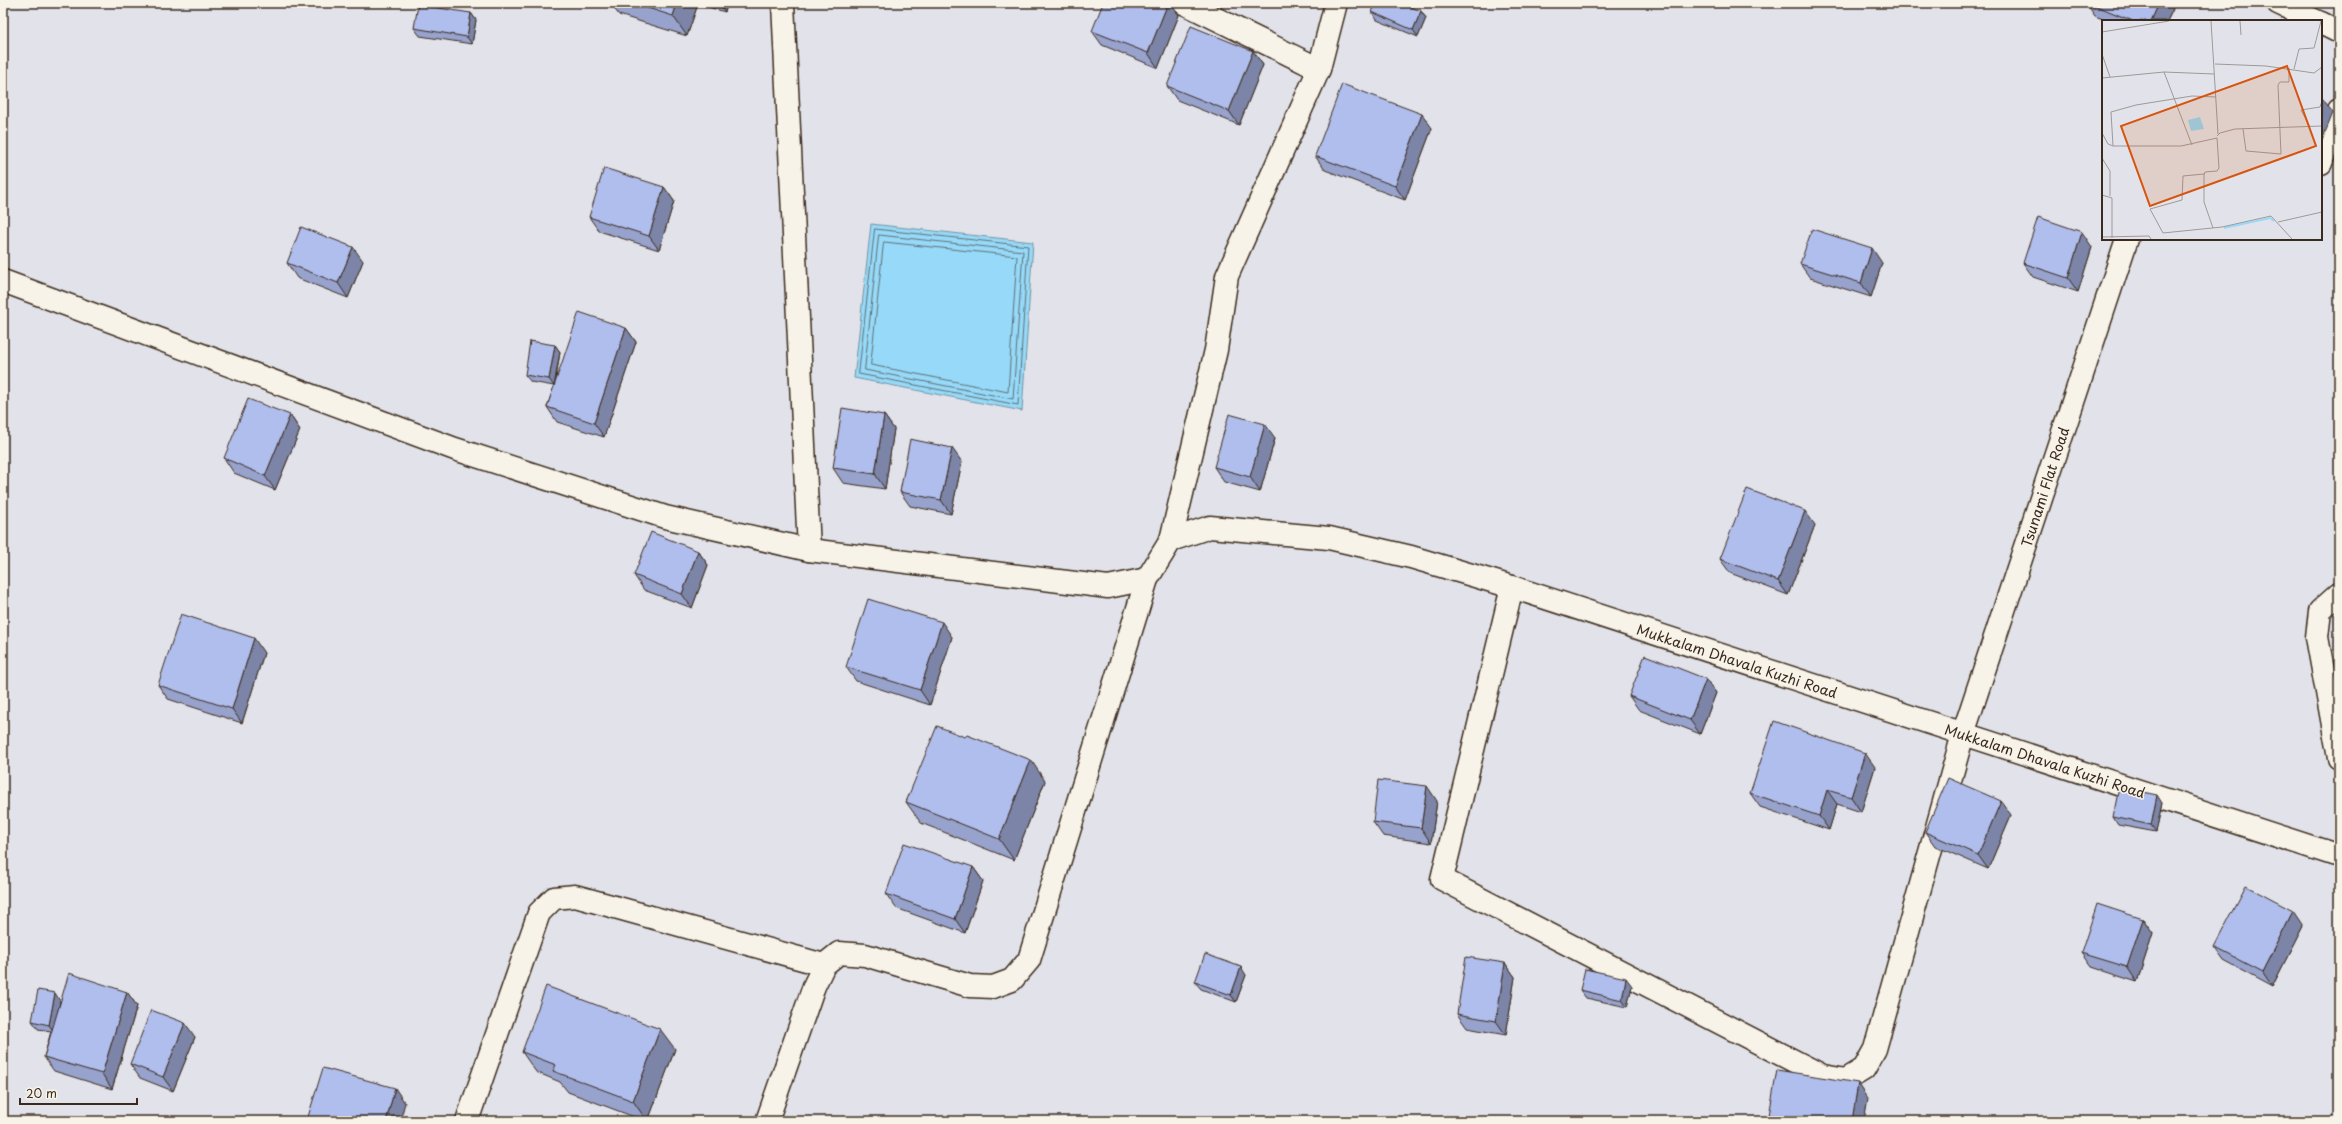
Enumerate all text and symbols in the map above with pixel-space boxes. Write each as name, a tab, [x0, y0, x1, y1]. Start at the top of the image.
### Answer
inset map	[2102, 20, 2322, 240]
street label: Tsunami Flat Road	[2016, 424, 2074, 550]
street label: Mukkalam Dhavala Kuzhi Road	[1634, 619, 1840, 703]
street label: Mukkalam Dhavala Kuzhi Road	[1942, 719, 2148, 803]
scale bar	[20, 1080, 137, 1106]
text: 20 m	[26, 1084, 57, 1102]

